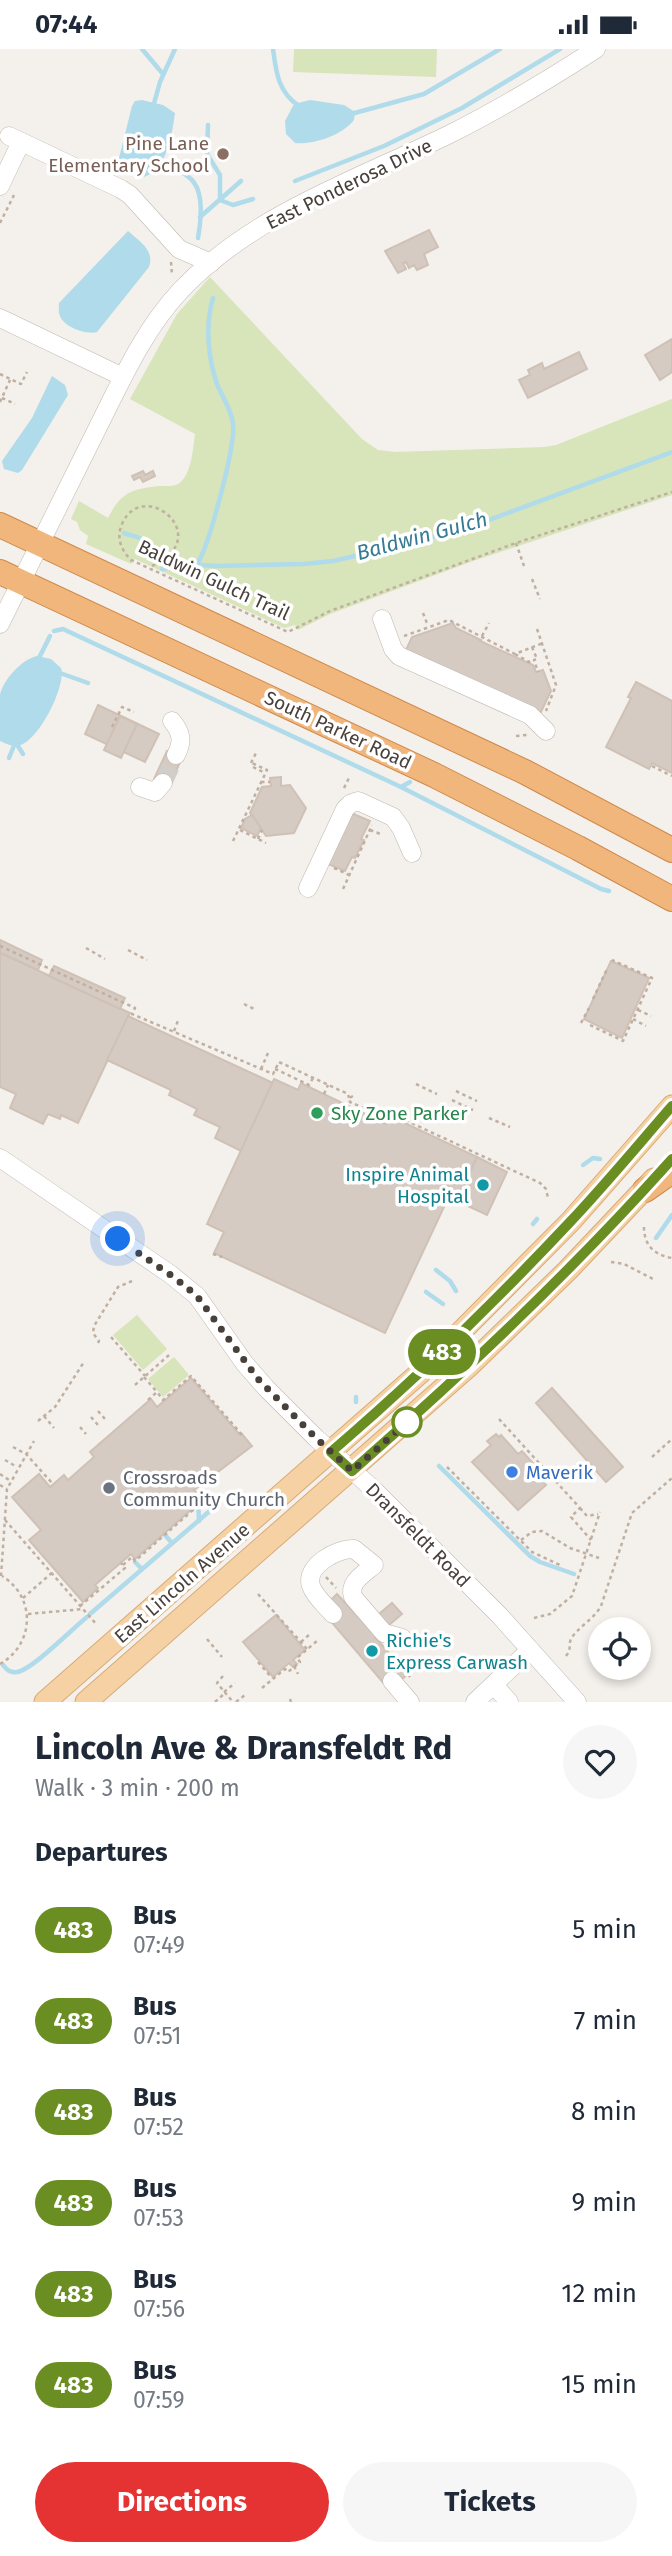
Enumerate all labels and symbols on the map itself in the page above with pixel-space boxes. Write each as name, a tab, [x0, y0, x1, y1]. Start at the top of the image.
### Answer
place label: Pine Lane Elementary School	[48, 132, 209, 177]
street label: East Ponderosa Drive	[262, 134, 436, 234]
marker: Pine Lane Elementary School	[215, 146, 231, 162]
water label: Baldwin Gulch	[354, 506, 490, 566]
street label: Baldwin Gulch Trail	[135, 535, 294, 625]
street label: South Parker Road	[261, 686, 415, 774]
place label: Sky Zone Parker	[331, 1102, 468, 1125]
marker: Sky Zone Parker	[309, 1105, 325, 1121]
place label: Inspire Animal Hospital	[345, 1163, 469, 1208]
marker: Inspire Animal Hospital	[475, 1177, 491, 1193]
your location	[100, 1221, 135, 1256]
line badge: 483	[402, 1329, 482, 1375]
unlabelled marker	[392, 1407, 422, 1437]
place label: Maverik	[526, 1461, 593, 1484]
marker: Maverik	[504, 1464, 520, 1480]
place label: Crossroads Community Church	[123, 1466, 285, 1511]
street label: Dransfeldt Road	[361, 1478, 475, 1592]
marker: Crossroads Community Church	[101, 1480, 117, 1496]
street label: East Lincoln Avenue	[110, 1518, 254, 1648]
place label: Richie's Express Carwash	[386, 1629, 528, 1674]
marker: Richie's Express Carwash	[364, 1643, 380, 1659]

